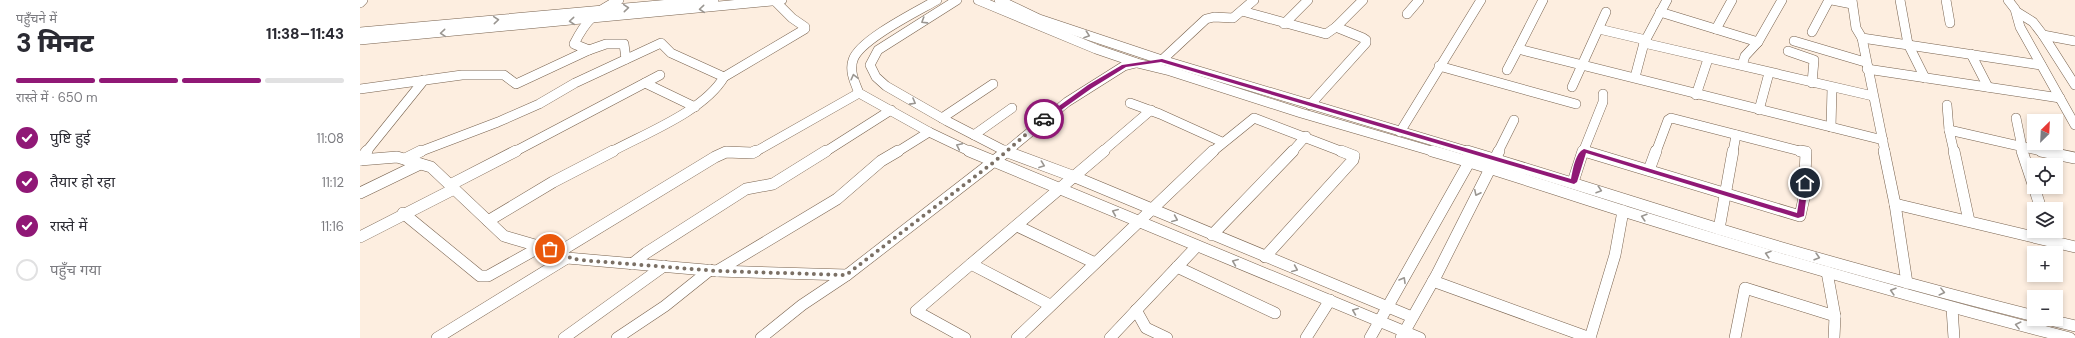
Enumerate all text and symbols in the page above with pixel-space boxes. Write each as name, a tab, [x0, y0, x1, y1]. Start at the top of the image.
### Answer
one-way arrow	[623, 4, 629, 13]
one-way arrow	[699, 4, 705, 13]
text: पहुँचने में	[16, 10, 57, 27]
one-way arrow	[493, 16, 499, 25]
one-way arrow	[569, 16, 575, 25]
one-way arrow	[921, 16, 928, 24]
text: 11:38–11:43	[266, 24, 344, 44]
text: 3 मिनट	[16, 26, 94, 60]
one-way arrow	[440, 28, 446, 37]
one-way arrow	[1083, 30, 1090, 39]
one-way arrow	[850, 73, 858, 80]
text: रास्ते में · 650 m	[16, 89, 98, 106]
one-way arrow	[909, 97, 916, 104]
courier	[1024, 99, 1064, 139]
icon: car	[1033, 108, 1055, 130]
north arrow	[2027, 114, 2063, 150]
map controls	[2027, 114, 2063, 326]
icon: check	[16, 127, 38, 149]
text: पुष्टि हुई	[50, 128, 91, 148]
text: 11:08	[316, 130, 344, 147]
one-way arrow	[955, 142, 962, 150]
button: locate	[2027, 158, 2063, 194]
one-way arrow	[1039, 160, 1046, 168]
pin	[1788, 166, 1822, 200]
icon: check	[16, 171, 38, 193]
text: तैयार हो रहा	[50, 172, 115, 192]
icon: home	[1794, 172, 1816, 194]
text: 11:12	[322, 174, 344, 191]
one-way arrow	[1596, 185, 1603, 194]
one-way arrow	[1474, 189, 1482, 196]
button: layers	[2027, 202, 2063, 238]
one-way arrow	[1112, 209, 1119, 217]
one-way arrow	[1640, 213, 1647, 222]
one-way arrow	[1171, 214, 1179, 222]
icon: check	[16, 215, 38, 237]
text: रास्ते में	[50, 216, 87, 236]
text: 11:16	[321, 218, 344, 235]
pin	[533, 232, 567, 266]
icon: bag	[539, 238, 561, 260]
button: +	[2027, 246, 2063, 282]
one-way arrow	[1765, 250, 1772, 259]
one-way arrow	[1813, 252, 1820, 261]
one-way arrow	[1232, 258, 1239, 266]
text: पहुँच गया	[50, 260, 101, 280]
one-way arrow	[1292, 265, 1299, 273]
one-way arrow	[1398, 277, 1405, 284]
one-way arrow	[1890, 287, 1897, 296]
one-way arrow	[1939, 288, 1945, 296]
button: −	[2027, 290, 2063, 326]
one-way arrow	[1352, 308, 1360, 316]
one-way arrow	[2015, 321, 2022, 330]

